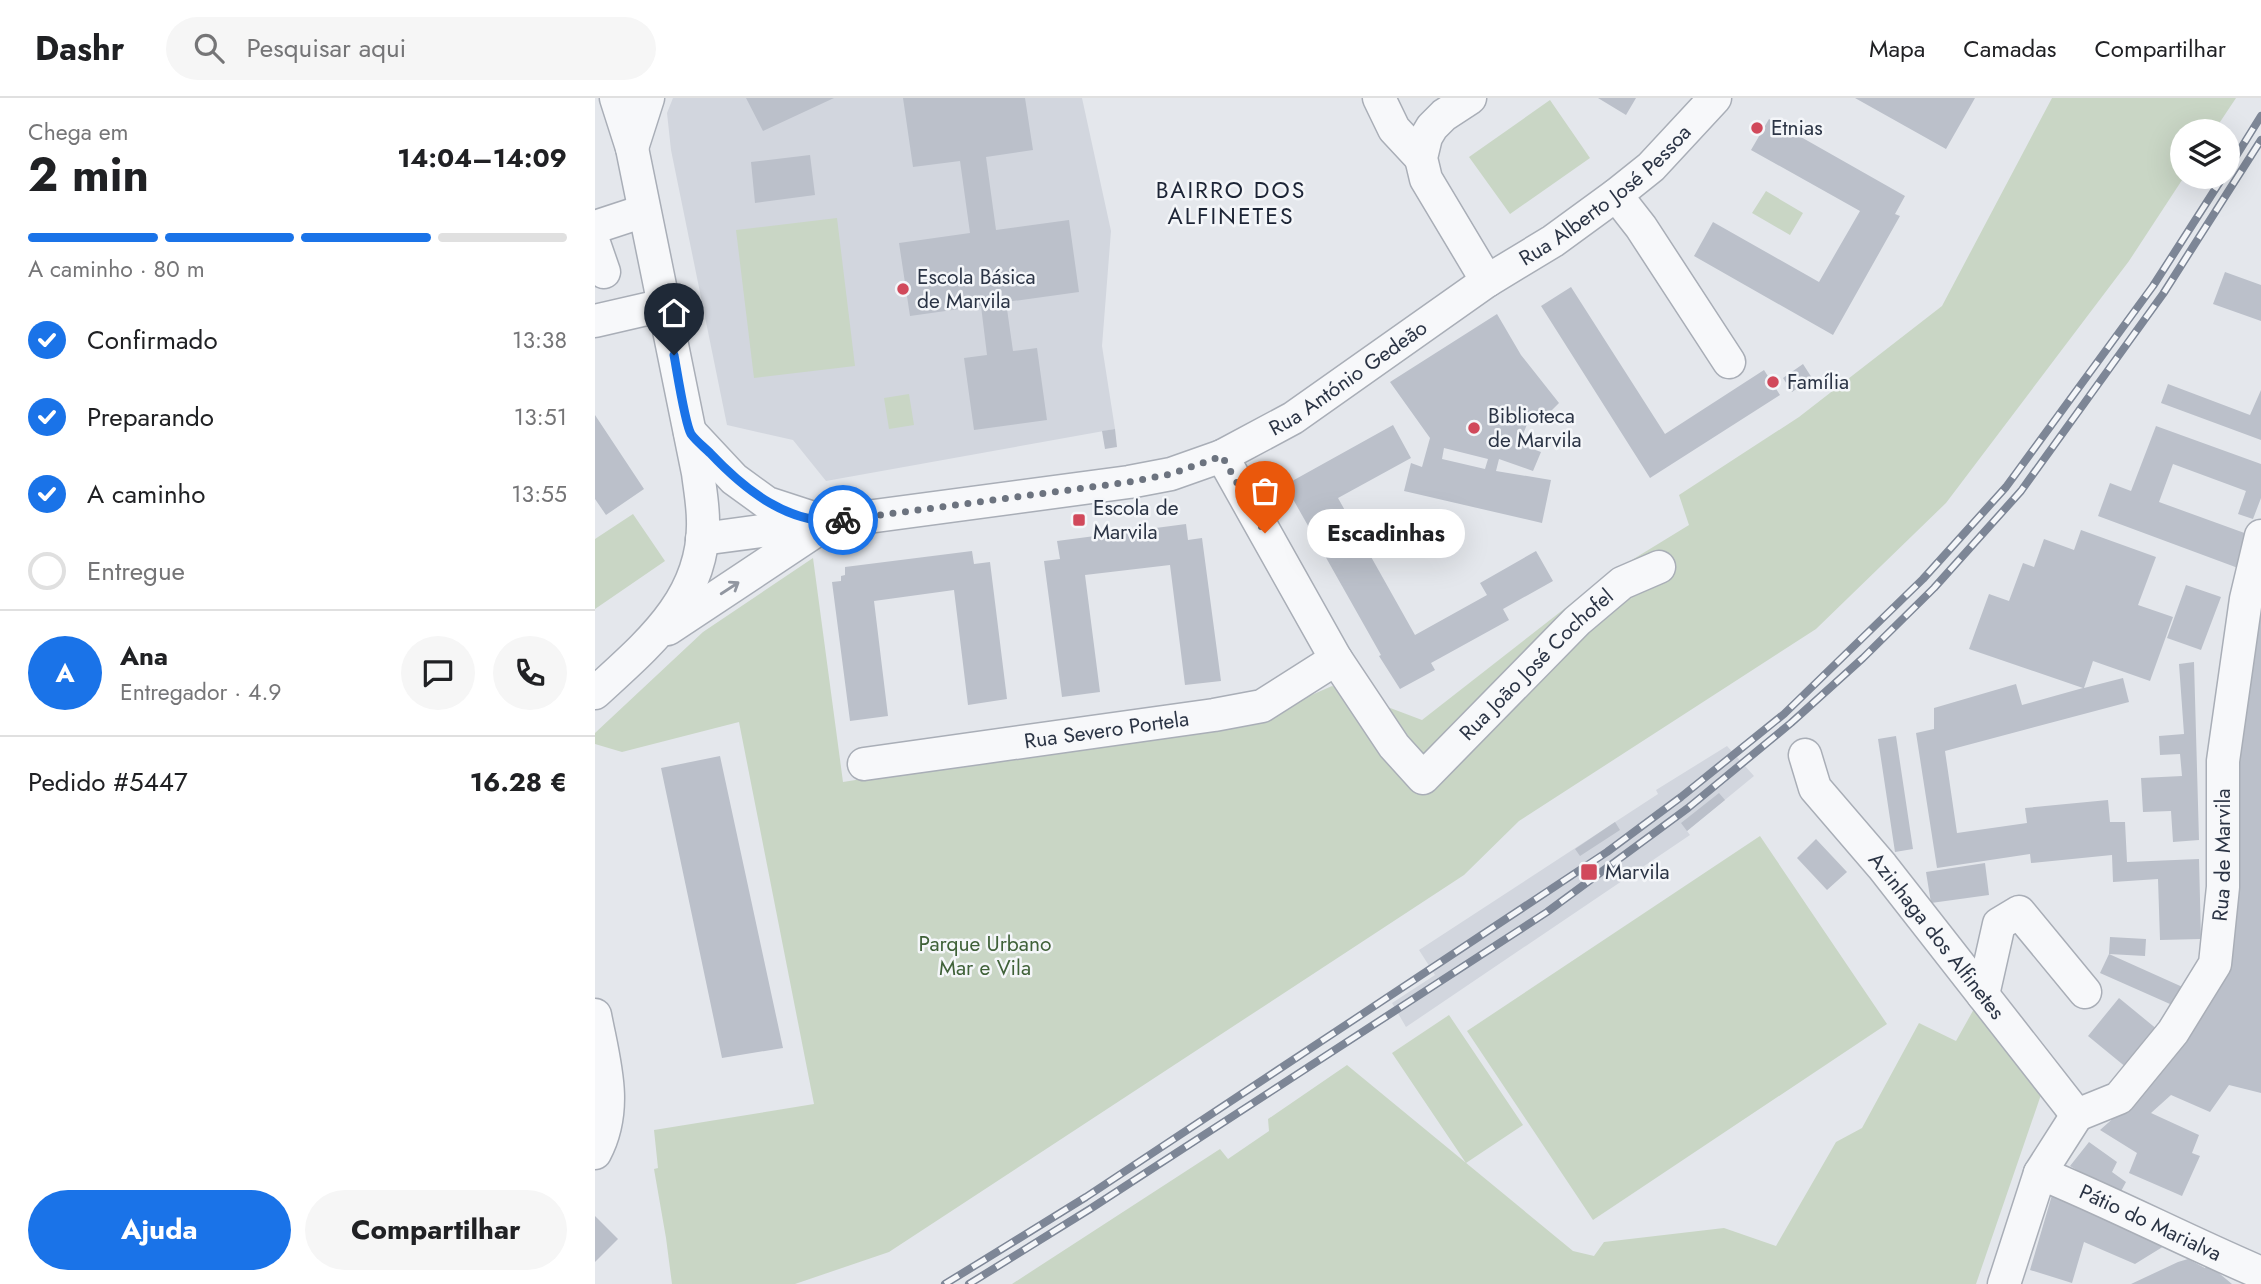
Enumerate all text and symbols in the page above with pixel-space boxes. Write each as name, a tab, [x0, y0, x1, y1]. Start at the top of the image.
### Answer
search box	[166, 17, 656, 80]
text: Dashr	[35, 25, 124, 72]
icon: search	[190, 29, 228, 67]
text: Pesquisar aqui	[246, 29, 406, 67]
text: Mapa	[1869, 31, 1925, 66]
text: Camadas	[1963, 31, 2056, 66]
text: Compartilhar	[2094, 31, 2226, 66]
place label: Etnias	[1771, 113, 1823, 143]
text: Chega em	[28, 115, 129, 149]
street label: Rua Alberto José Pessoa	[1513, 118, 1698, 273]
map controls	[2170, 119, 2240, 189]
button: layers	[2170, 119, 2240, 189]
marker: Etnias	[1749, 120, 1765, 136]
text: 14:04–14:09	[397, 139, 567, 177]
text: 2 min	[28, 142, 149, 208]
district label: BAIRRO DOS ALFINETES	[1156, 173, 1306, 233]
text: A caminho · 80 m	[28, 252, 205, 286]
place label: Escola Básica de Marvila	[917, 262, 1036, 316]
marker: Escola Básica de Marvila	[895, 281, 911, 297]
pin	[644, 283, 704, 355]
icon: home	[655, 294, 693, 332]
street label: Rua António Gedeão	[1264, 313, 1433, 443]
icon: check	[28, 321, 66, 359]
text: Confirmado	[87, 321, 218, 359]
text: 13:38	[512, 323, 567, 357]
place label: Família	[1787, 367, 1849, 397]
marker: Família	[1765, 374, 1781, 390]
icon: check	[28, 398, 66, 436]
text: Preparando	[87, 398, 214, 436]
text: 13:51	[514, 400, 567, 434]
place label: Biblioteca de Marvila	[1488, 401, 1582, 455]
marker: Biblioteca de Marvila	[1466, 420, 1482, 436]
pin	[1235, 461, 1295, 533]
icon: bag	[1246, 472, 1284, 510]
icon: check	[28, 475, 66, 513]
text: A caminho	[87, 475, 205, 513]
text: 13:55	[511, 477, 567, 511]
courier	[808, 485, 878, 555]
place label: Escola de Marvila	[1093, 493, 1179, 547]
icon: bike	[824, 501, 862, 539]
callout: Escadinhas	[1307, 508, 1465, 558]
marker: Escola de Marvila	[1071, 512, 1087, 528]
text: Escadinhas	[1327, 516, 1445, 550]
text: Entregue	[87, 552, 185, 590]
one-way arrow	[720, 581, 739, 596]
street label: Rua João José Cochofel	[1453, 581, 1620, 747]
button: chat	[401, 636, 475, 710]
button: phone	[493, 636, 567, 710]
text: Ana	[120, 637, 168, 675]
text: A	[55, 654, 75, 692]
text: Entregador · 4.9	[120, 675, 282, 709]
street label: Rua Severo Portela	[1022, 704, 1191, 756]
text: Pedido #5447	[28, 763, 188, 801]
text: 16.28 €	[470, 763, 567, 801]
street label: Rua de Marvila	[2205, 788, 2238, 923]
street label: Azinhaga dos Alfinetes	[1862, 846, 2012, 1026]
place label: Marvila	[1605, 857, 1670, 887]
marker: Marvila	[1579, 862, 1599, 882]
park label: Parque Urbano Mar e Vila	[919, 929, 1051, 983]
street label: Pátio do Marialva	[2074, 1177, 2226, 1269]
button: Ajuda	[28, 1190, 291, 1270]
button: Compartilhar	[305, 1190, 567, 1270]

